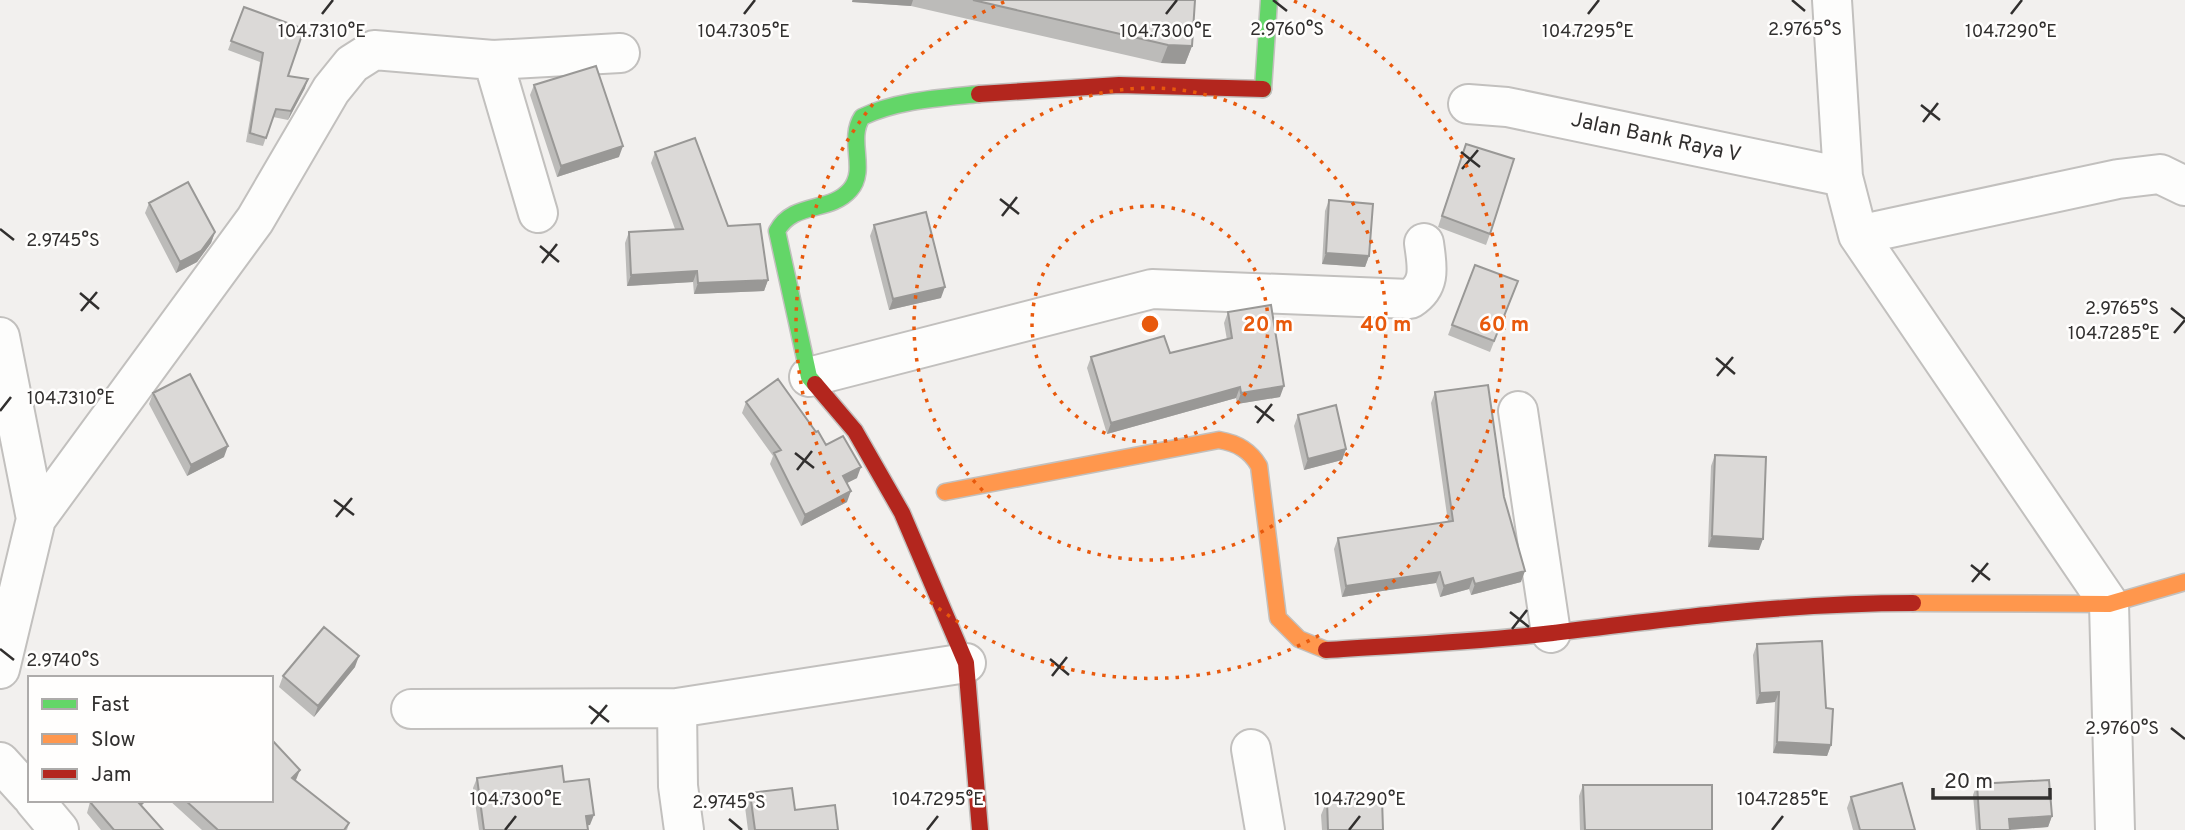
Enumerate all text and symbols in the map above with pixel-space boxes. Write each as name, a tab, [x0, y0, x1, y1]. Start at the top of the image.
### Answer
text: 2.9760°S	[1250, 19, 1324, 42]
text: 2.9765°S	[1768, 19, 1842, 42]
text: 104.7310°E	[278, 21, 366, 44]
text: 104.7305°E	[698, 21, 790, 44]
text: 104.7300°E	[1120, 21, 1212, 44]
text: 104.7295°E	[1542, 21, 1634, 44]
text: 104.7290°E	[1965, 21, 2057, 44]
street label: Jalan Bank Raya V	[1568, 107, 1744, 169]
text: 2.9745°S	[26, 230, 100, 253]
text: 2.9765°S	[2085, 298, 2159, 321]
centre of rings	[1138, 312, 1162, 336]
text: 20 m	[1243, 312, 1293, 339]
text: 40 m	[1361, 312, 1411, 339]
text: 60 m	[1479, 312, 1529, 339]
text: 104.7285°E	[2068, 323, 2160, 346]
text: 104.7310°E	[27, 388, 115, 411]
text: 2.9740°S	[26, 650, 100, 673]
legend	[28, 676, 273, 802]
text: Fast	[91, 692, 130, 719]
text: 2.9760°S	[2085, 718, 2159, 741]
text: Slow	[91, 727, 136, 754]
scale bar	[1933, 756, 2050, 800]
text: Jam	[91, 762, 132, 789]
text: 20 m	[1944, 769, 1993, 796]
text: 104.7300°E	[470, 789, 562, 812]
text: 104.7295°E	[892, 789, 984, 812]
text: 104.7290°E	[1314, 789, 1406, 812]
text: 104.7285°E	[1737, 789, 1829, 812]
text: 2.9745°S	[692, 792, 766, 815]

